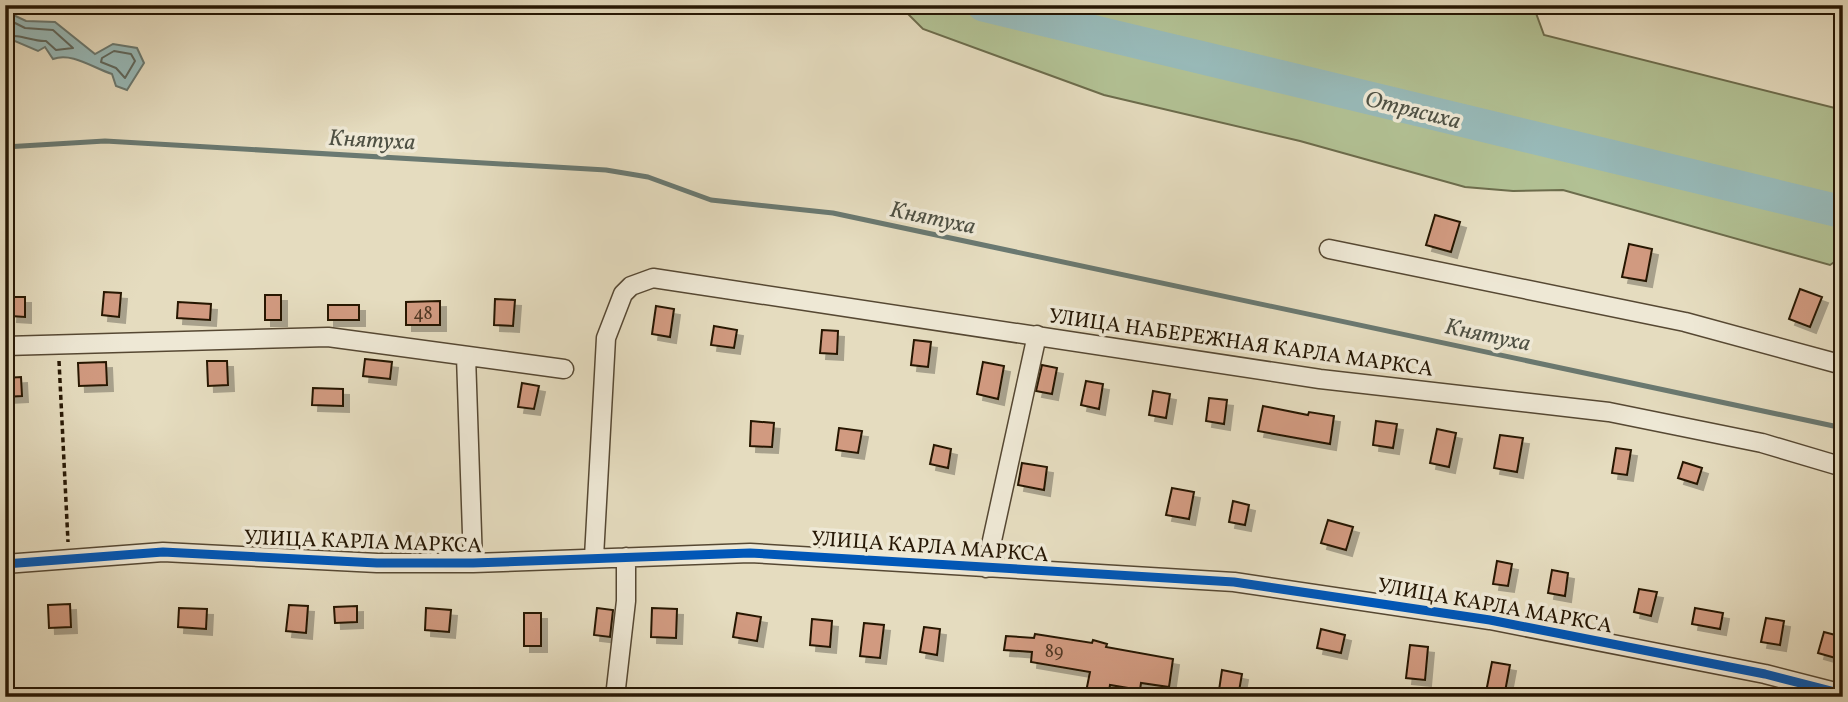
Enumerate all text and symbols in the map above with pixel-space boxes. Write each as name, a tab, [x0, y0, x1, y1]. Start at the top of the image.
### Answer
water label: Отрясиха	[1361, 84, 1464, 138]
water label: Княтуха	[328, 123, 416, 159]
water label: Княтуха	[887, 194, 979, 244]
house number: 48	[413, 302, 433, 327]
street label: УЛИЦА НАБЕРЕЖНАЯ КАРЛА МАРКСА	[1047, 302, 1435, 385]
water label: Княтуха	[1442, 311, 1534, 361]
street label: УЛИЦА КАРЛА МАРКСА	[243, 524, 483, 561]
street label: УЛИЦА КАРЛА МАРКСА	[810, 525, 1050, 570]
street label: УЛИЦА КАРЛА МАРКСА	[1375, 572, 1615, 641]
house number: 89	[1045, 640, 1063, 665]

